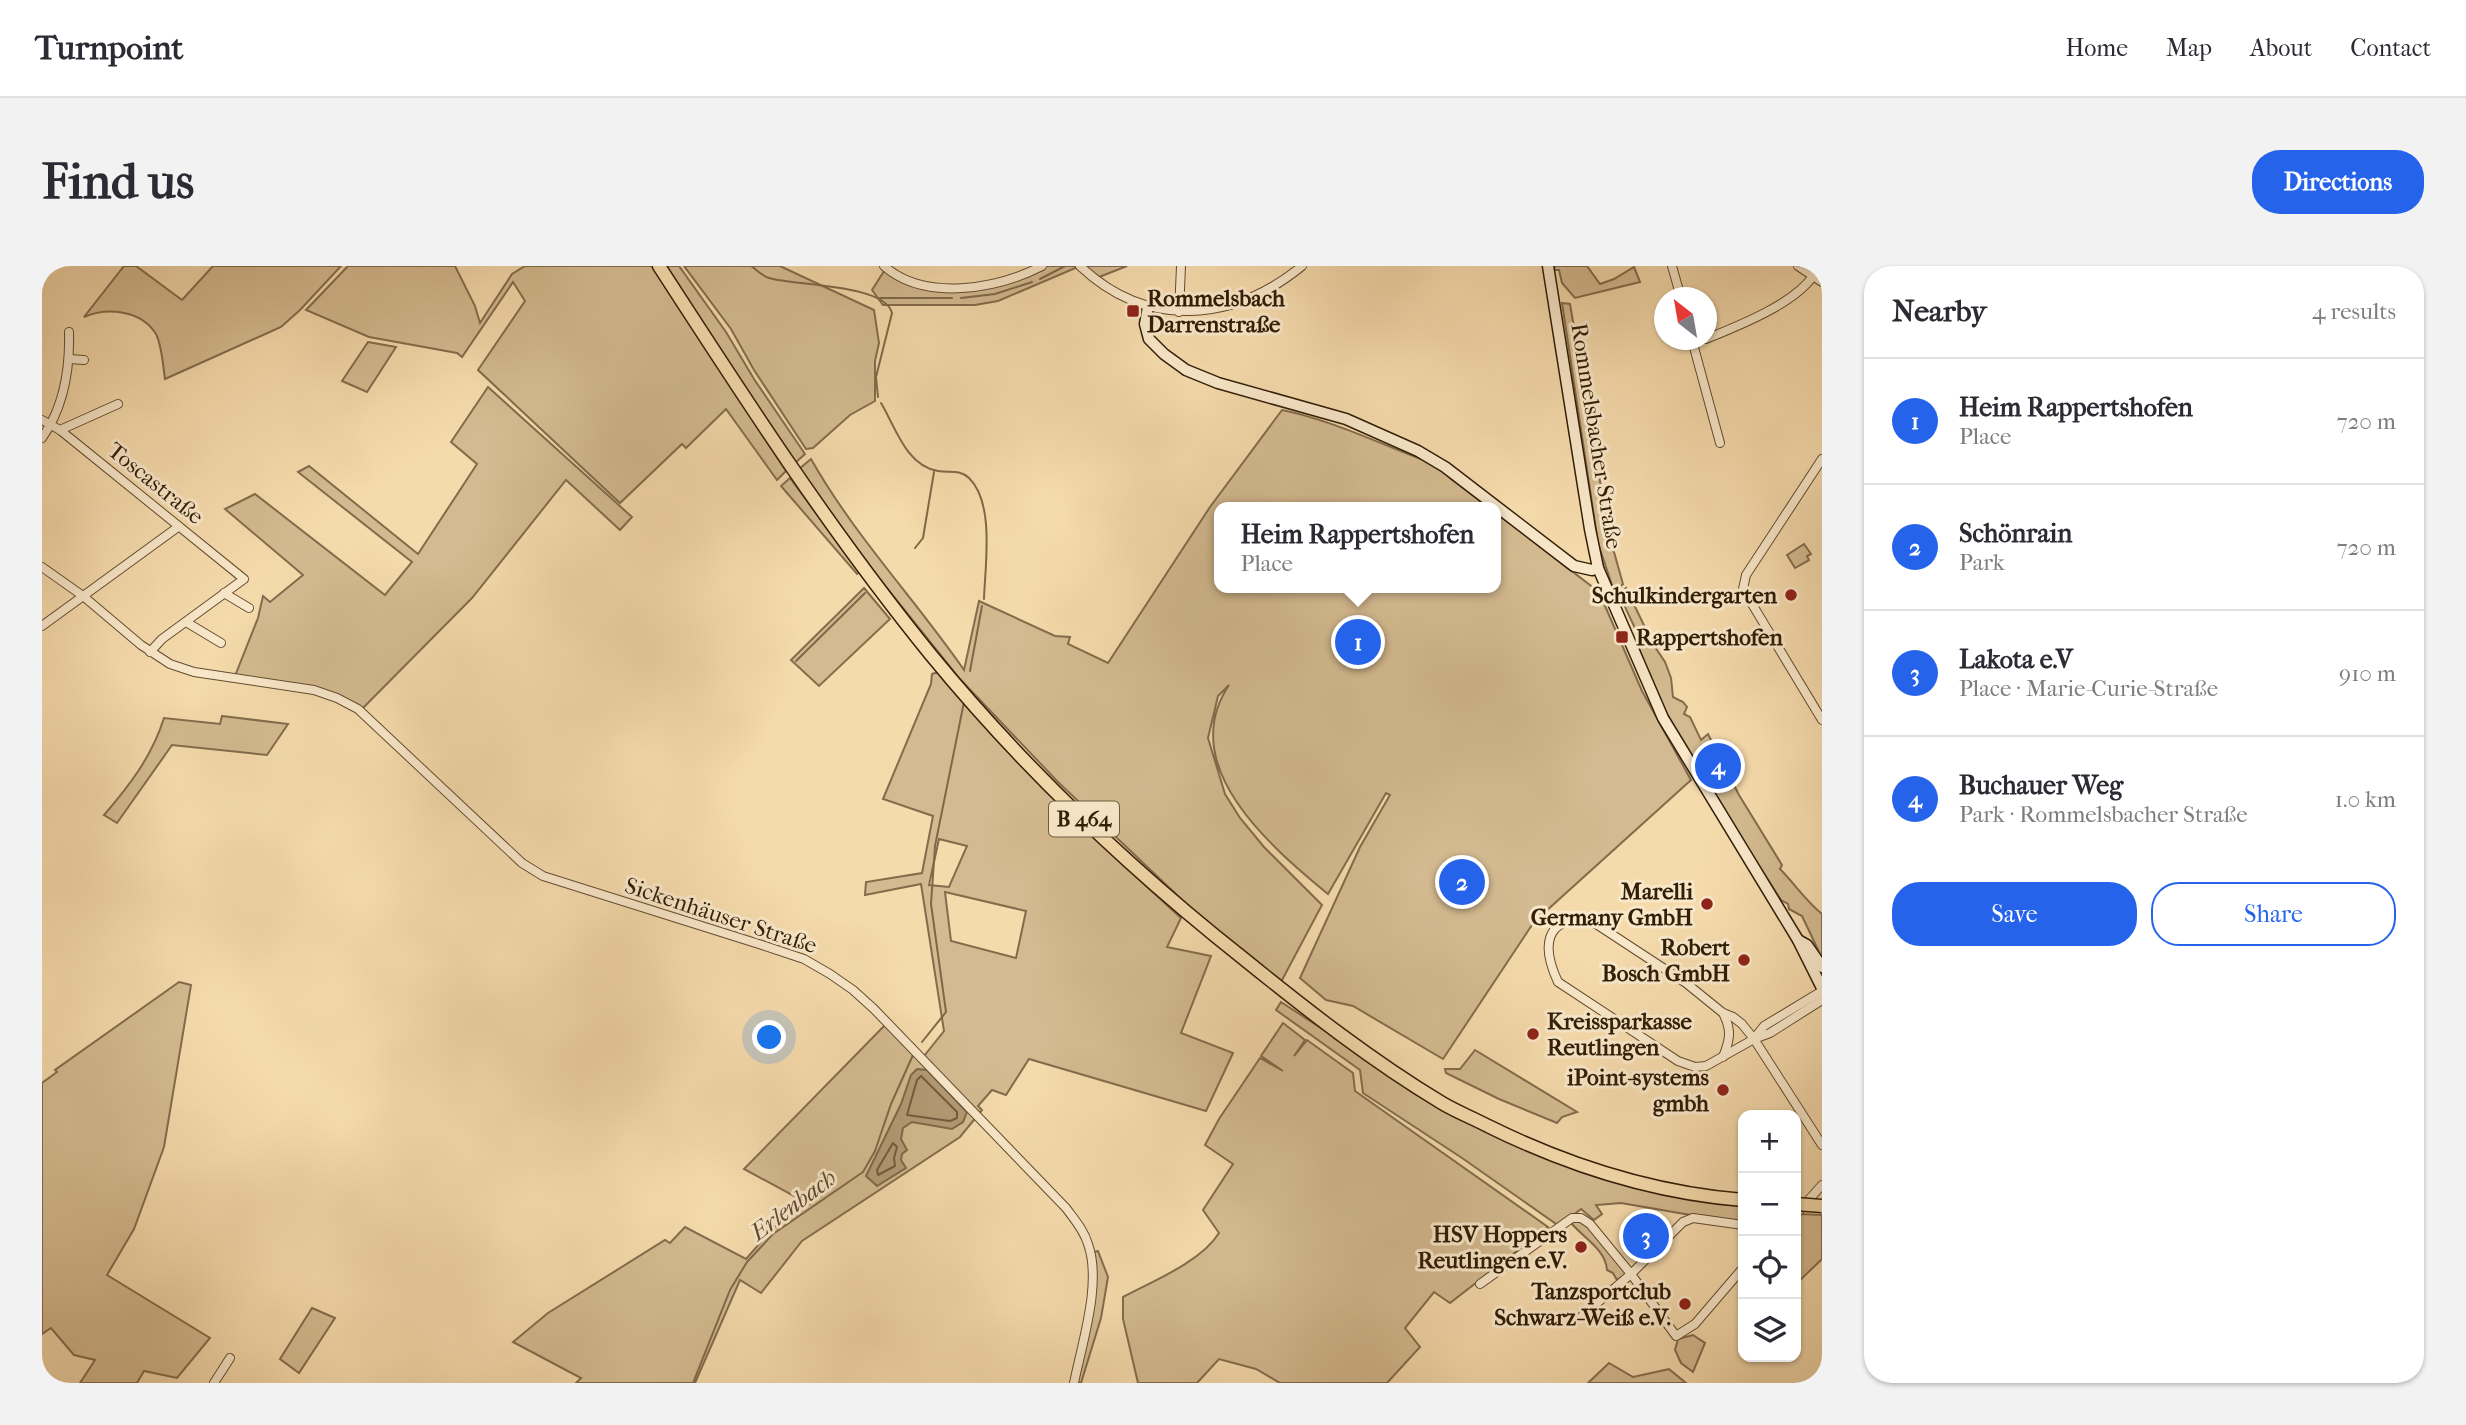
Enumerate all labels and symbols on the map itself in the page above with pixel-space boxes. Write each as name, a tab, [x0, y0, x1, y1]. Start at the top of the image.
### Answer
place label: Rommelsbach Darrenstraße	[1147, 285, 1286, 338]
north arrow	[1654, 287, 1717, 350]
marker: Rommelsbach Darrenstraße	[1125, 303, 1141, 319]
street label: Rommelsbacher Straße	[1565, 321, 1628, 551]
street label: Toscastraße	[102, 437, 209, 530]
place label: Schulkindergarten	[1592, 582, 1778, 609]
marker: Schulkindergarten	[1783, 587, 1799, 603]
pin: 1	[1335, 616, 1381, 668]
place label: Rappertshofen	[1636, 624, 1783, 651]
marker: Rappertshofen	[1614, 629, 1630, 645]
pin: 4	[1695, 740, 1741, 792]
road number: B 464	[1049, 802, 1119, 836]
pin: 2	[1439, 856, 1485, 908]
street label: Sickenhäuser Straße	[621, 872, 820, 959]
place label: Marelli Germany GmbH	[1531, 878, 1693, 931]
marker: Marelli Germany GmbH	[1699, 896, 1715, 912]
place label: Robert Bosch GmbH	[1602, 934, 1731, 987]
marker: Robert Bosch GmbH	[1736, 952, 1752, 968]
place label: Kreissparkasse Reutlingen	[1547, 1008, 1693, 1061]
your location	[752, 1020, 786, 1054]
marker: Kreissparkasse Reutlingen	[1525, 1026, 1541, 1042]
place label: iPoint-systems gmbh	[1566, 1064, 1710, 1117]
marker: iPoint-systems gmbh	[1715, 1082, 1731, 1098]
water label: Erlenbach	[743, 1164, 842, 1248]
pin: 3	[1623, 1210, 1669, 1262]
place label: HSV Hoppers Reutlingen e.V.	[1417, 1221, 1567, 1274]
marker: HSV Hoppers Reutlingen e.V.	[1573, 1239, 1589, 1255]
place label: Tanzsportclub Schwarz-Weiß e.V.	[1494, 1278, 1671, 1331]
marker: Tanzsportclub Schwarz-Weiß e.V.	[1677, 1296, 1693, 1312]

